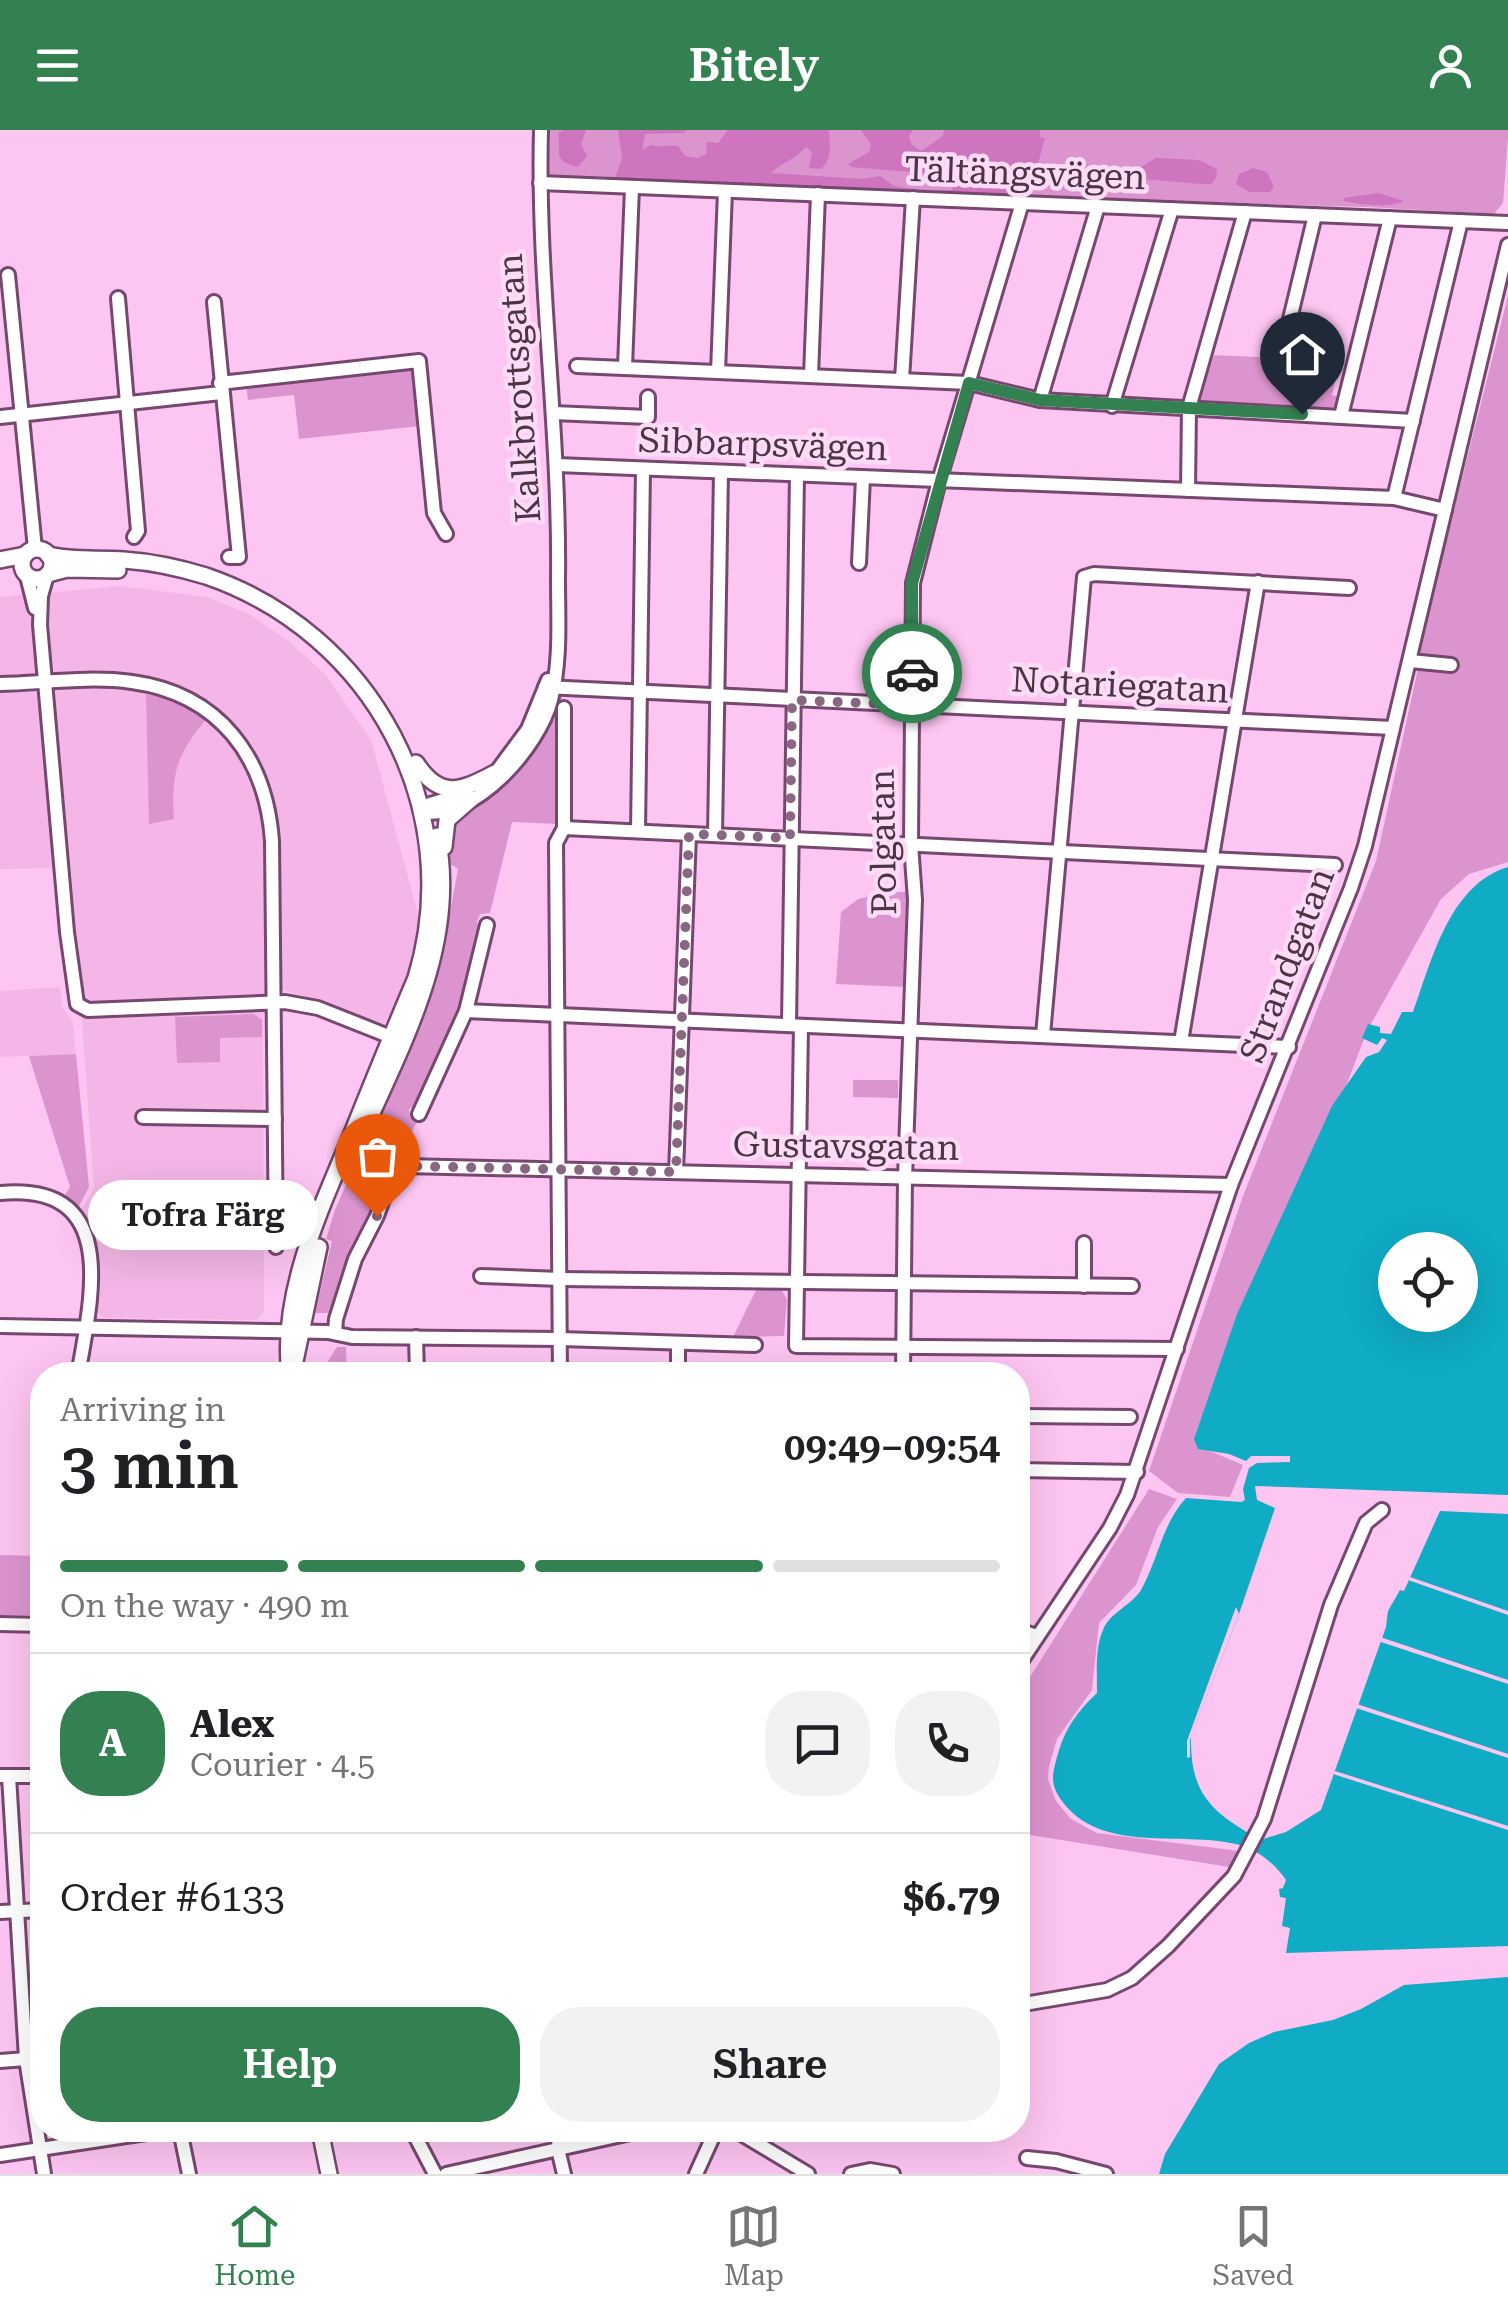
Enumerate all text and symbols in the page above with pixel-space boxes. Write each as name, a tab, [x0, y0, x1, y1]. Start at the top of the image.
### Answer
icon: menu	[30, 38, 85, 93]
icon: person	[1423, 38, 1478, 93]
text: Bitely	[689, 39, 819, 92]
street label: Tältängsvägen	[904, 149, 1146, 198]
street label: Kalkbrottsgatan	[490, 252, 549, 524]
pin	[1260, 312, 1345, 415]
icon: home	[1275, 327, 1330, 382]
street label: Sibbarpsvägen	[638, 420, 888, 469]
courier	[862, 623, 962, 723]
icon: car	[885, 646, 940, 701]
street label: Notariegatan	[1010, 659, 1230, 712]
street label: Polgatan	[862, 768, 905, 916]
street label: Strandgatan	[1232, 862, 1343, 1068]
pin	[335, 1114, 420, 1217]
street label: Gustavsgatan	[732, 1124, 960, 1169]
icon: bag	[350, 1129, 405, 1184]
callout: Tofra Färg	[87, 1181, 317, 1251]
text: Tofra Färg	[121, 1196, 285, 1234]
map controls	[1378, 1232, 1478, 1332]
button: locate	[1378, 1232, 1478, 1332]
text: Arriving in	[60, 1391, 225, 1429]
text: 09:49–09:54	[784, 1425, 1000, 1469]
text: 3 min	[60, 1428, 239, 1504]
text: On the way · 490 m	[60, 1587, 349, 1625]
button: chat	[765, 1691, 870, 1796]
button: phone	[895, 1691, 1000, 1796]
text: Alex	[190, 1702, 274, 1746]
text: A	[99, 1721, 126, 1765]
text: Courier · 4.5	[190, 1746, 375, 1784]
text: Order #6133	[60, 1876, 285, 1920]
text: $6.79	[903, 1876, 1000, 1920]
button: Help	[60, 2007, 520, 2122]
button: Share	[540, 2007, 1000, 2122]
tab: Home	[214, 2199, 295, 2292]
tab: Map	[724, 2199, 784, 2292]
tab: Saved	[1213, 2199, 1294, 2292]

